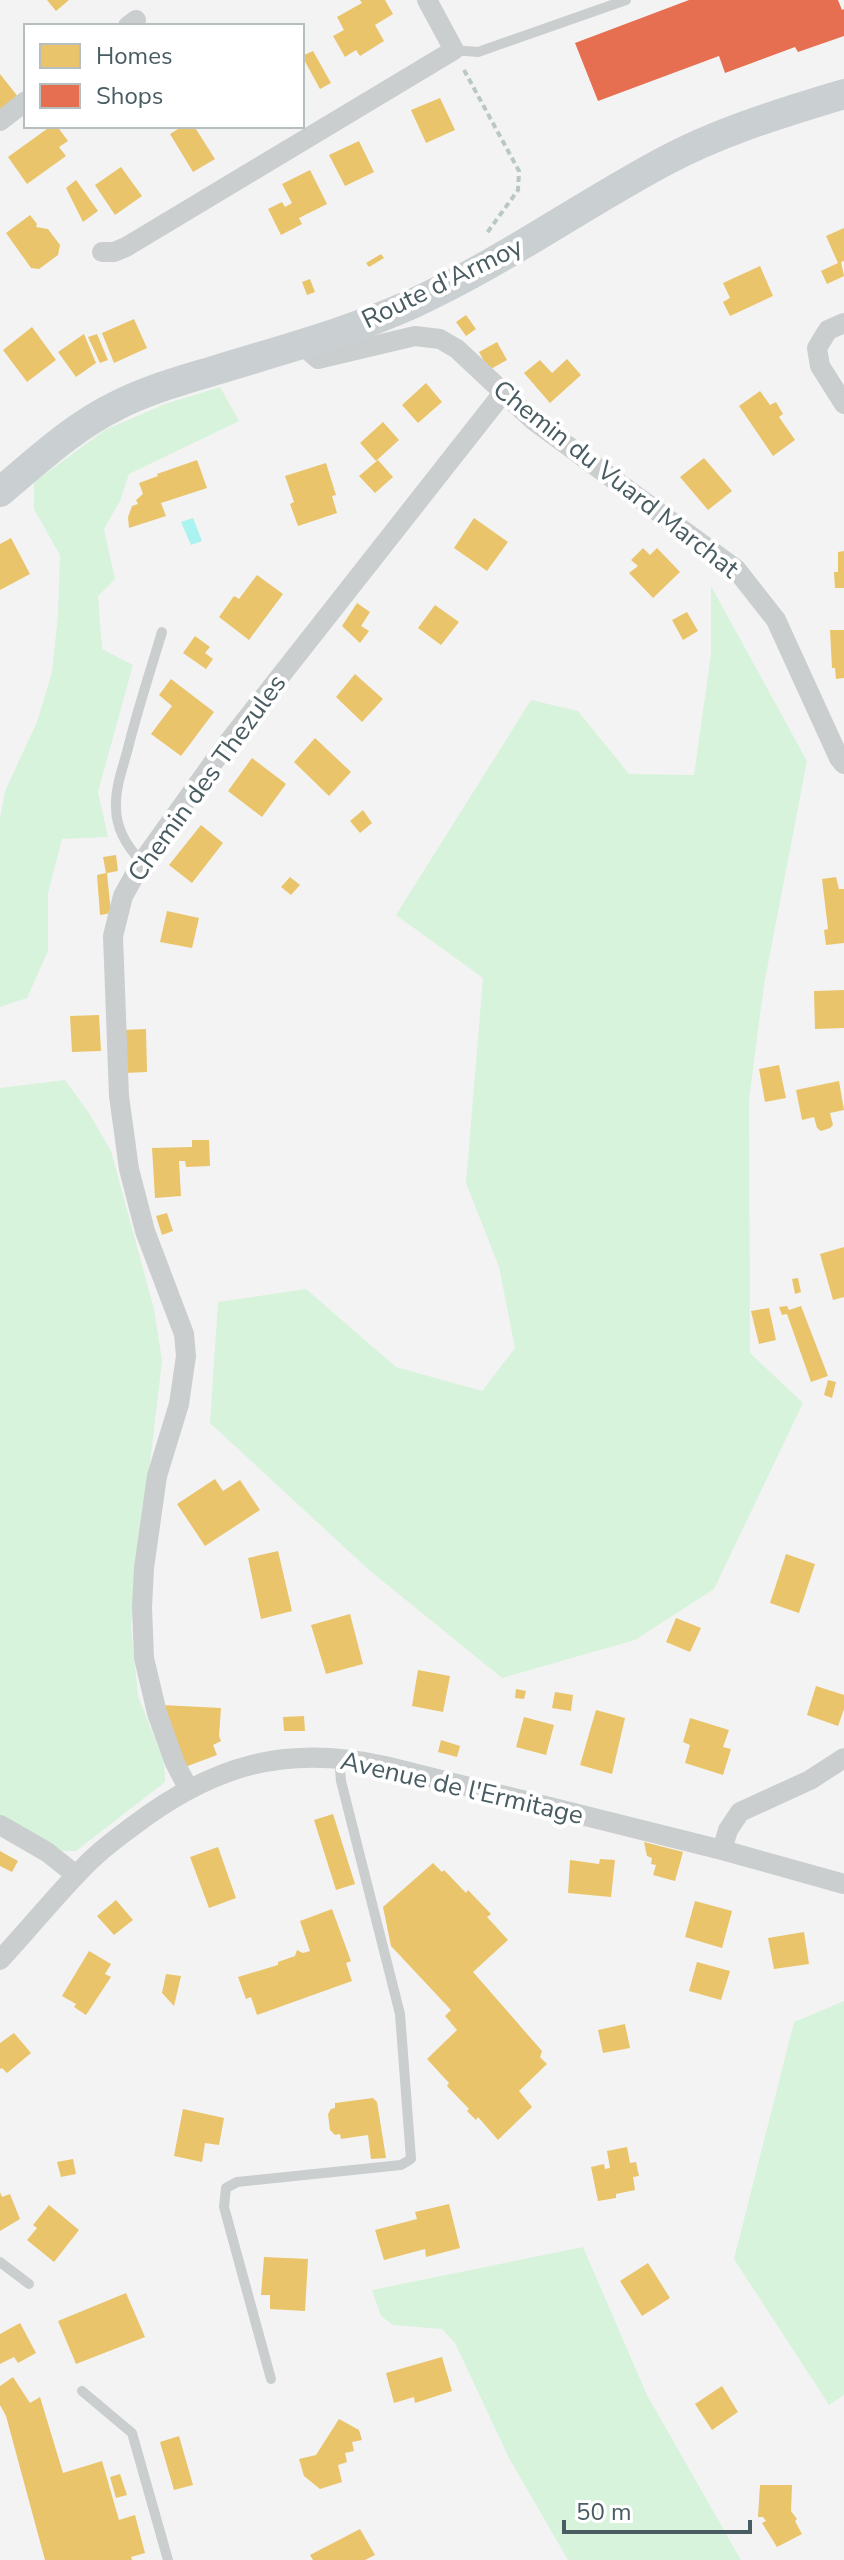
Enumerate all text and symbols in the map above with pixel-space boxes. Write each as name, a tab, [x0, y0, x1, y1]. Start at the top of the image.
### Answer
legend	[24, 24, 304, 128]
text: Homes	[96, 40, 172, 72]
text: Shops	[96, 80, 163, 112]
street label: Route d'Armoy	[356, 229, 529, 337]
street label: Chemin du Vuard Marchat	[486, 372, 747, 587]
street label: Chemin des Thezules	[120, 667, 294, 889]
street label: Avenue de l'Ermitage	[337, 1743, 587, 1833]
scale bar	[564, 2484, 750, 2534]
text: 50 m	[576, 2496, 632, 2528]

